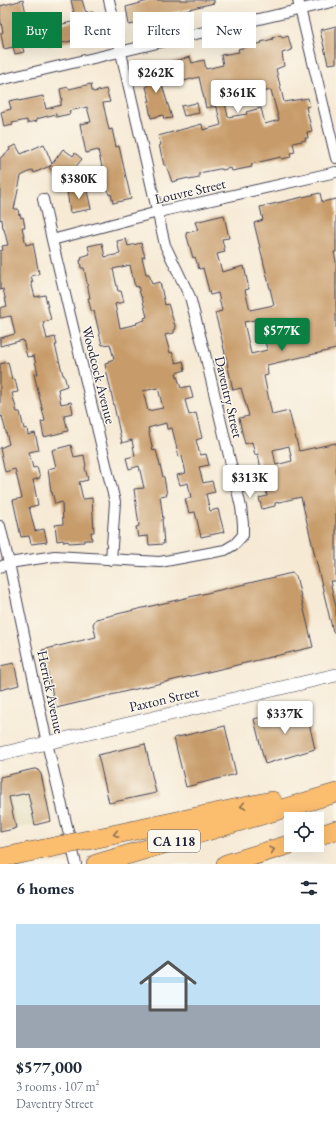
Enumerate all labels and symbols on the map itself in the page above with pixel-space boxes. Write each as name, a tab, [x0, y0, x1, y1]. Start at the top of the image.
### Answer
pin: $262K	[128, 60, 184, 94]
pin: $361K	[210, 80, 266, 114]
pin: $380K	[51, 166, 107, 200]
street label: Louvre Street	[153, 174, 228, 208]
pin: $577K	[254, 318, 310, 352]
street label: Woodcock Avenue	[78, 324, 120, 426]
street label: Daventry Street	[211, 354, 247, 440]
pin: $313K	[222, 465, 278, 499]
street label: Herrick Avenue	[33, 649, 69, 736]
street label: Paxton Street	[127, 682, 201, 716]
pin: $337K	[257, 701, 313, 735]
one-way arrow	[240, 801, 246, 810]
one-way arrow	[112, 829, 119, 837]
road number: CA 118	[148, 830, 200, 852]
one-way arrow	[268, 846, 275, 855]

